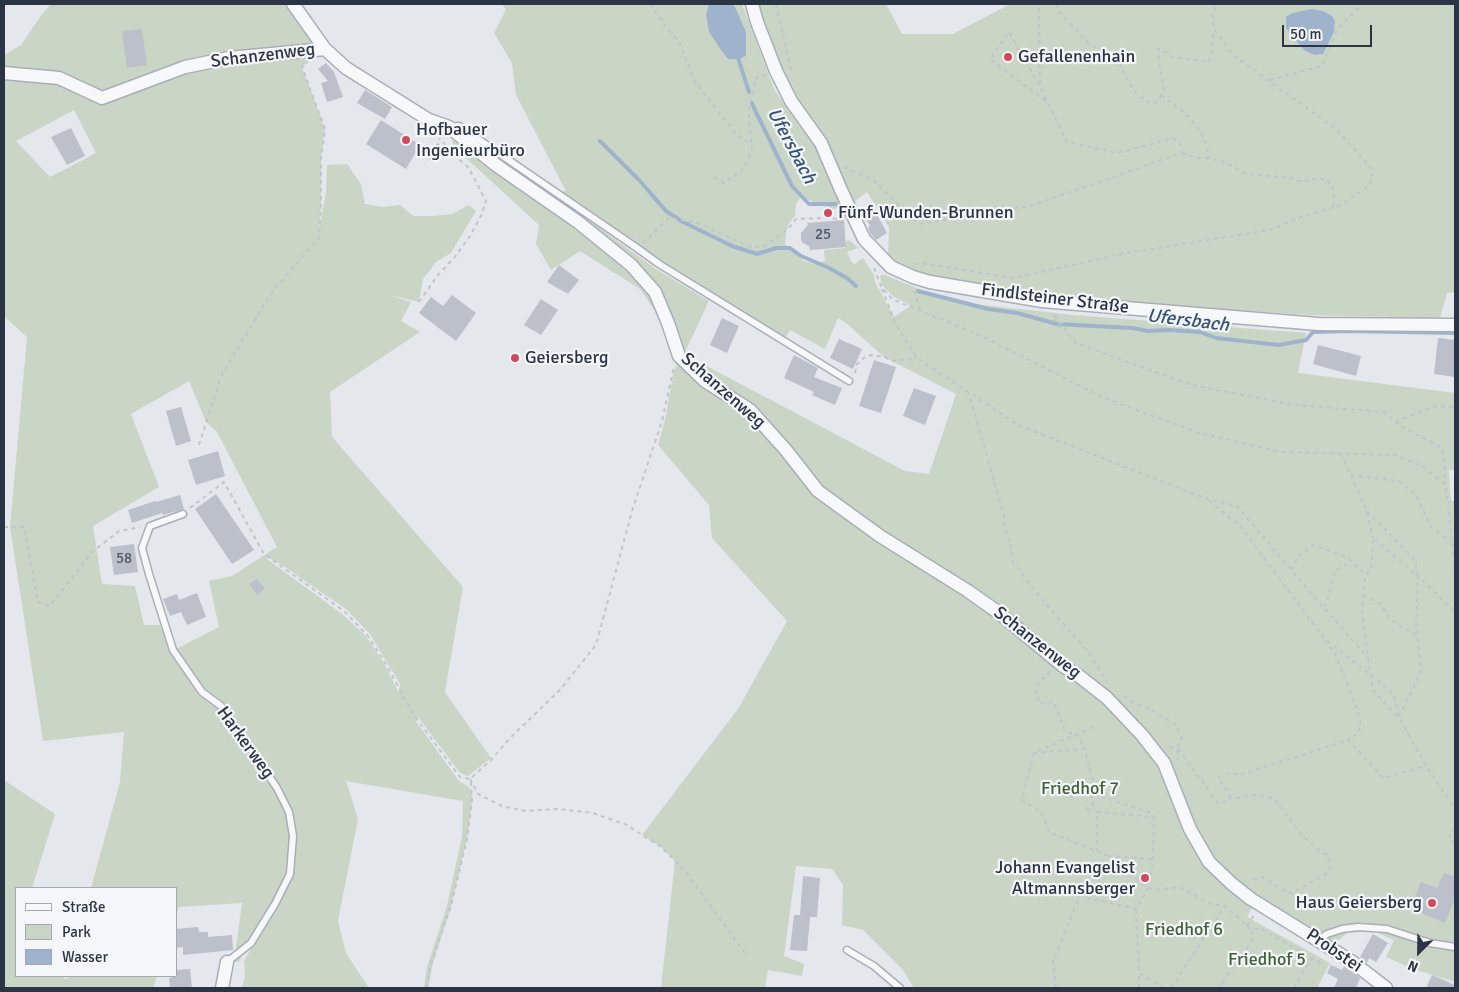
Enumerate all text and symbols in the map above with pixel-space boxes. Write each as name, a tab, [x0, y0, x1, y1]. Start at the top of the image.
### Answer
scale bar	[1284, 15, 1374, 47]
text: 50 m	[1290, 25, 1321, 43]
street label: Schanzenweg	[210, 39, 316, 73]
place label: Gefallenenhain	[1018, 46, 1135, 68]
marker: Gefallenenhain	[1002, 51, 1014, 63]
water label: Ufersbach	[762, 104, 820, 188]
place label: Hofbauer Ingenieurbüro	[416, 119, 525, 162]
marker: Hofbauer Ingenieurbüro	[400, 134, 412, 146]
place label: Fünf-Wunden-Brunnen	[838, 202, 1013, 224]
marker: Fünf-Wunden-Brunnen	[822, 207, 834, 219]
house number: 25	[815, 226, 831, 244]
street label: Findlsteiner Straße	[980, 279, 1130, 319]
water label: Ufersbach	[1146, 305, 1230, 337]
place label: Geiersberg	[525, 347, 608, 369]
street label: Schanzenweg	[676, 348, 770, 434]
marker: Geiersberg	[509, 352, 521, 364]
house number: 58	[116, 550, 132, 568]
street label: Schanzenweg	[989, 602, 1085, 684]
street label: Harkerweg	[212, 703, 278, 783]
park label: Friedhof 7	[1041, 778, 1119, 800]
place label: Johann Evangelist Altmannsberger	[995, 857, 1135, 900]
marker: Johann Evangelist Altmannsberger	[1139, 872, 1151, 884]
legend	[15, 887, 178, 977]
place label: Haus Geiersberg	[1296, 892, 1422, 914]
marker: Haus Geiersberg	[1426, 897, 1438, 909]
text: Straße	[62, 898, 106, 916]
park label: Friedhof 6	[1145, 919, 1223, 941]
text: Park	[62, 923, 91, 941]
street label: Probstei	[1302, 924, 1366, 978]
north arrow	[1394, 927, 1444, 977]
text: Wasser	[62, 948, 108, 966]
park label: Friedhof 5	[1228, 949, 1306, 971]
text: N	[1405, 957, 1421, 976]

